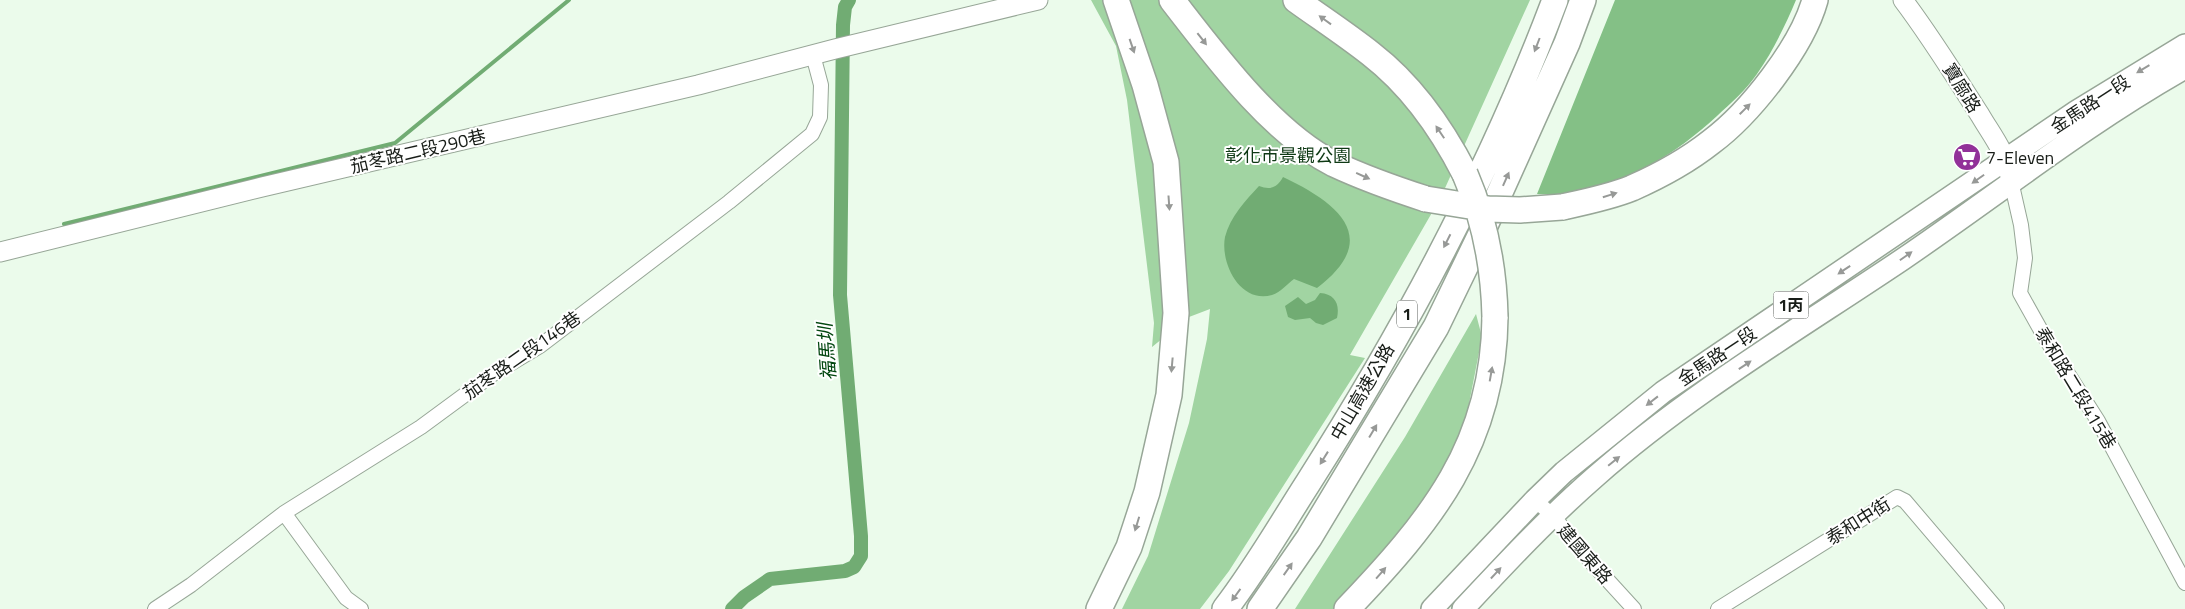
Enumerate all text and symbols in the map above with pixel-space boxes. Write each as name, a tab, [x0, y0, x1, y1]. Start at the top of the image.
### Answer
one-way arrow	[1318, 15, 1331, 25]
one-way arrow	[1197, 32, 1207, 46]
one-way arrow	[1533, 38, 1540, 53]
one-way arrow	[1128, 39, 1136, 54]
street label: 寶廍路	[1936, 58, 1988, 118]
one-way arrow	[2136, 65, 2149, 74]
street label: 金馬路一段	[2045, 68, 2135, 140]
one-way arrow	[1739, 103, 1751, 115]
street label: 茄苳路二段290巷	[348, 122, 488, 180]
one-way arrow	[1436, 125, 1445, 139]
park label: 彰化市景觀公園	[1225, 142, 1351, 169]
supermarket icon: 7-Eleven	[1952, 142, 1982, 172]
place label: 7-Eleven	[1986, 144, 2054, 171]
one-way arrow	[1502, 172, 1510, 186]
one-way arrow	[1356, 173, 1370, 181]
one-way arrow	[1972, 174, 1985, 184]
one-way arrow	[1602, 191, 1617, 198]
one-way arrow	[1166, 196, 1174, 212]
one-way arrow	[1443, 233, 1451, 248]
one-way arrow	[1899, 251, 1913, 261]
one-way arrow	[1837, 265, 1851, 275]
road number: 1丙	[1774, 292, 1808, 318]
road number: 1	[1397, 300, 1417, 328]
street label: 茄苳路二段146巷	[458, 304, 586, 406]
water label: 福馬圳	[809, 320, 842, 381]
street label: 金馬路一段	[1672, 320, 1762, 392]
street label: 泰和路二段415巷	[2029, 322, 2123, 454]
street label: 中山高速公路	[1323, 338, 1401, 446]
one-way arrow	[1167, 358, 1175, 374]
one-way arrow	[1738, 360, 1751, 370]
one-way arrow	[1487, 366, 1495, 382]
one-way arrow	[1646, 395, 1659, 406]
one-way arrow	[1369, 424, 1378, 437]
one-way arrow	[1319, 451, 1328, 465]
one-way arrow	[1607, 456, 1620, 467]
street label: 泰和中街	[1820, 490, 1896, 552]
one-way arrow	[1132, 516, 1140, 531]
street label: 建國東路	[1551, 518, 1619, 590]
one-way arrow	[1283, 562, 1293, 576]
one-way arrow	[1375, 567, 1386, 580]
one-way arrow	[1491, 567, 1502, 580]
one-way arrow	[1231, 588, 1241, 602]

